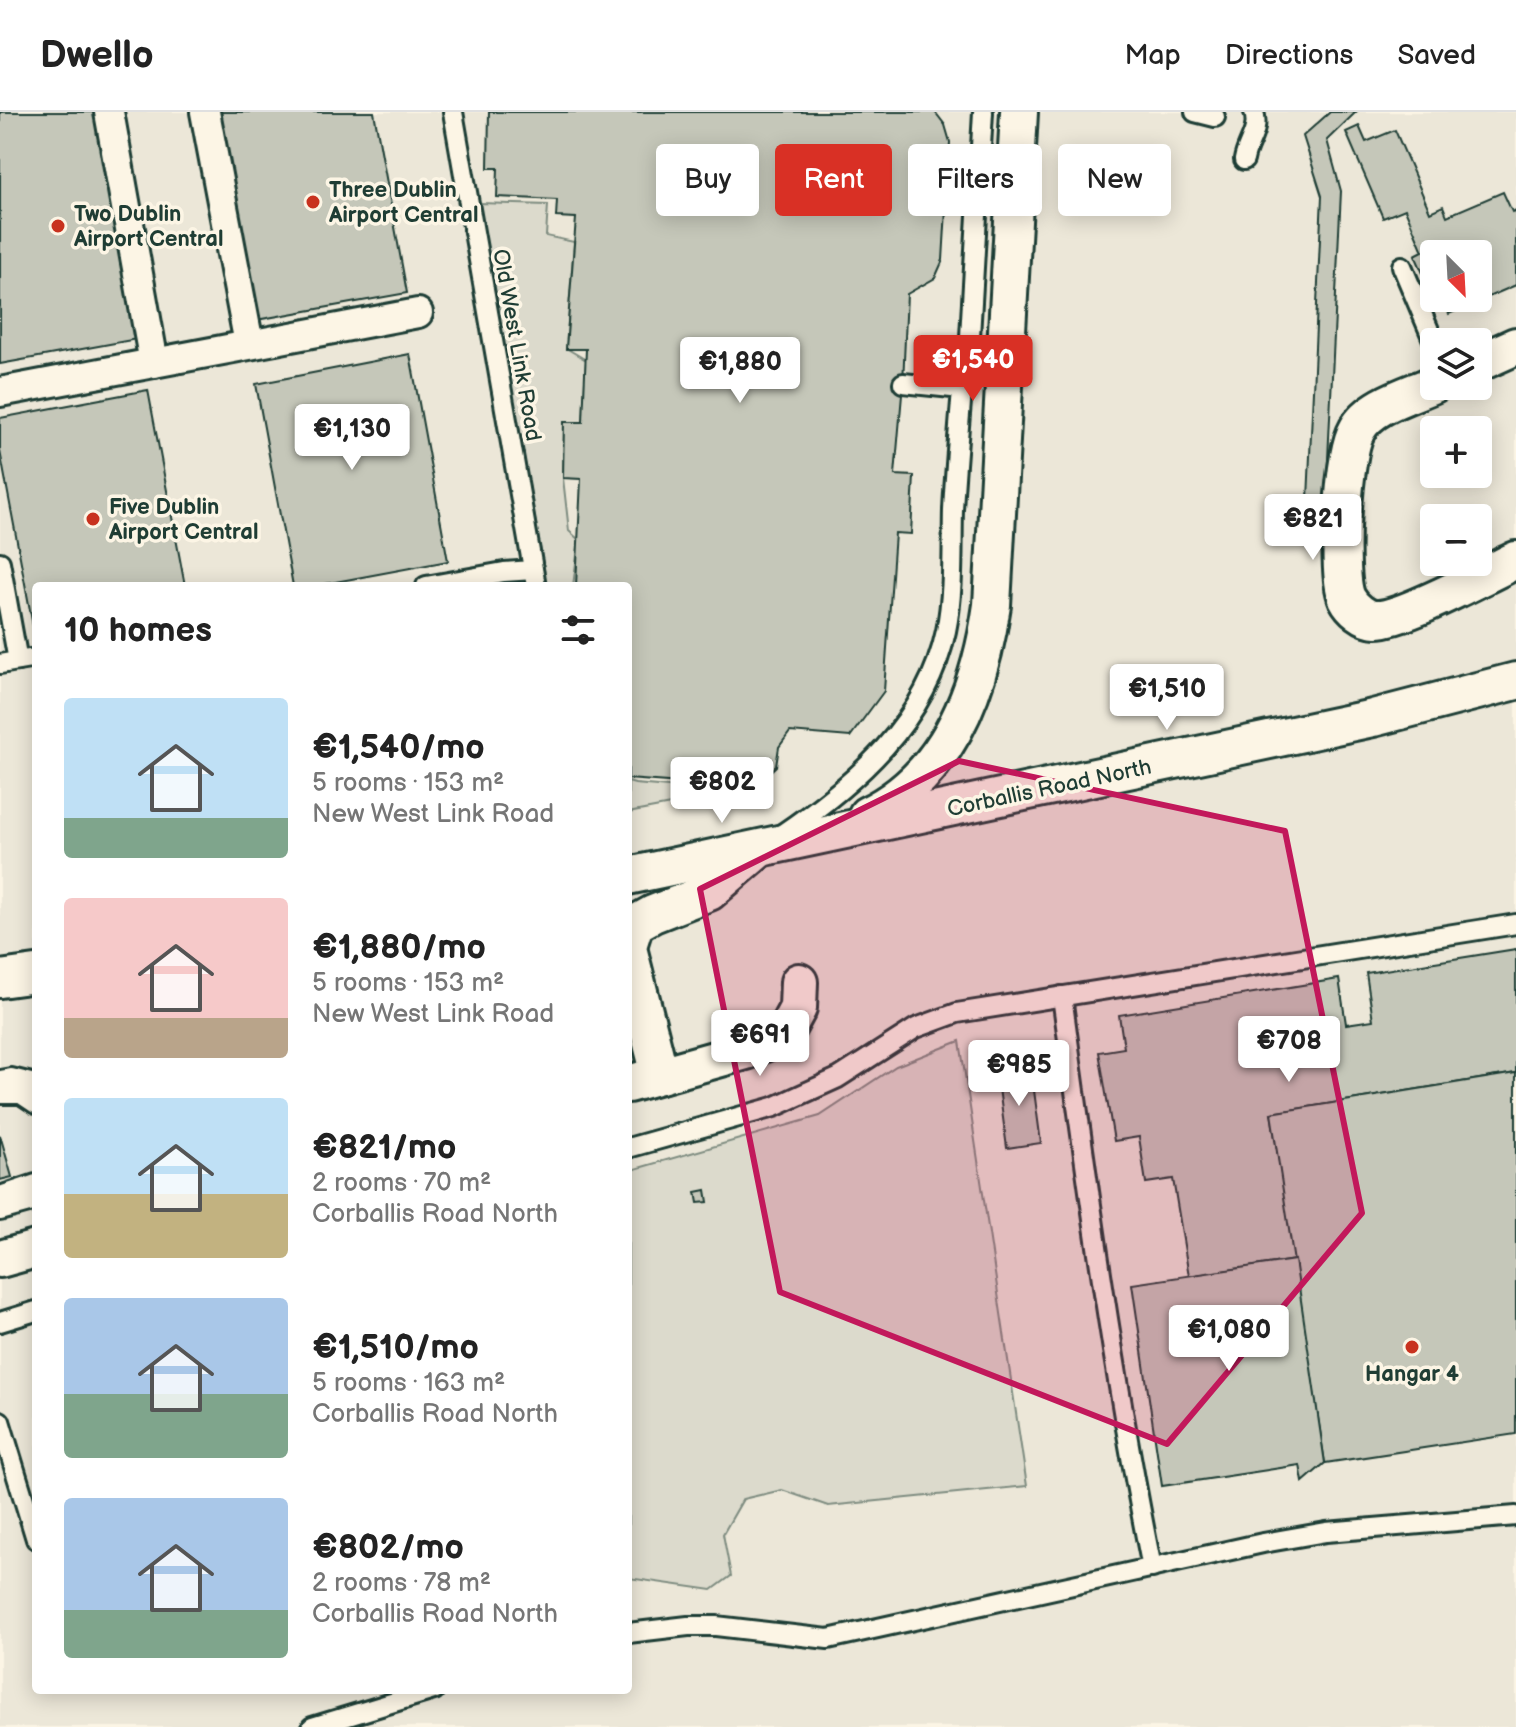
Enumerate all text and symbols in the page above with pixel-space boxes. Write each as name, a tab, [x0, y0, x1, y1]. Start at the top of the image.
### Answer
text: Dwello	[40, 33, 154, 78]
text: Map	[1124, 39, 1181, 72]
text: Directions	[1225, 39, 1353, 72]
text: Saved	[1397, 39, 1476, 72]
chip: Buy	[656, 144, 759, 216]
chip: Rent	[775, 144, 892, 216]
chip: Filters	[908, 144, 1042, 216]
chip: New	[1058, 144, 1171, 216]
place label: Three Dublin Airport Central	[328, 177, 479, 229]
marker: Three Dublin Airport Central	[304, 193, 322, 211]
place label: Two Dublin Airport Central	[73, 201, 224, 253]
marker: Two Dublin Airport Central	[49, 217, 67, 235]
north arrow	[1420, 240, 1492, 312]
map controls	[1420, 240, 1492, 576]
street label: Old West Link Road	[486, 247, 547, 444]
button: layers	[1420, 328, 1492, 400]
pin: €1,540	[908, 335, 1038, 403]
pin: €1,880	[675, 337, 805, 405]
text: €1,540	[932, 345, 1014, 376]
text: €1,880	[698, 347, 782, 378]
pin: €1,130	[287, 404, 417, 472]
text: €1,130	[313, 414, 391, 445]
button: +	[1420, 416, 1492, 488]
place label: Five Dublin Airport Central	[108, 494, 259, 546]
pin: €821	[1266, 494, 1360, 562]
text: €821	[1282, 504, 1344, 535]
button: −	[1420, 504, 1492, 576]
marker: Five Dublin Airport Central	[84, 510, 102, 528]
icon: filters	[556, 608, 600, 652]
text: 10 homes	[64, 610, 212, 651]
pin: €1,510	[1102, 664, 1232, 732]
text: €1,510	[1128, 674, 1206, 705]
text: €1,540/mo	[312, 727, 485, 768]
icon: home	[128, 730, 224, 826]
street label: Corballis Road North	[945, 754, 1154, 823]
pin: €802	[675, 757, 769, 825]
text: €802	[688, 767, 756, 798]
text: 5 rooms · 153 m²	[312, 768, 504, 799]
text: New West Link Road	[312, 799, 554, 830]
text: €1,880/mo	[312, 927, 486, 968]
icon: home	[128, 930, 224, 1026]
text: 5 rooms · 153 m²	[312, 968, 504, 999]
text: New West Link Road	[312, 999, 554, 1030]
pin: €691	[713, 1010, 807, 1078]
pin: €708	[1242, 1016, 1336, 1084]
text: €691	[729, 1020, 791, 1051]
text: €708	[1256, 1026, 1322, 1057]
pin: €985	[972, 1040, 1066, 1108]
text: €985	[986, 1050, 1052, 1081]
text: €821/mo	[312, 1127, 456, 1168]
icon: home	[128, 1130, 224, 1226]
text: 2 rooms · 70 m²	[312, 1168, 491, 1199]
text: Corballis Road North	[312, 1199, 558, 1230]
pin: €1,080	[1164, 1305, 1294, 1373]
text: €1,080	[1187, 1315, 1271, 1346]
text: €1,510/mo	[312, 1327, 479, 1368]
icon: home	[128, 1330, 224, 1426]
marker: Hangar 4	[1403, 1338, 1421, 1356]
place label: Hangar 4	[1365, 1361, 1459, 1388]
text: 5 rooms · 163 m²	[312, 1368, 505, 1399]
text: Corballis Road North	[312, 1399, 558, 1430]
text: €802/mo	[312, 1527, 464, 1568]
icon: home	[128, 1530, 224, 1626]
text: 2 rooms · 78 m²	[312, 1568, 491, 1599]
text: Corballis Road North	[312, 1599, 558, 1630]

